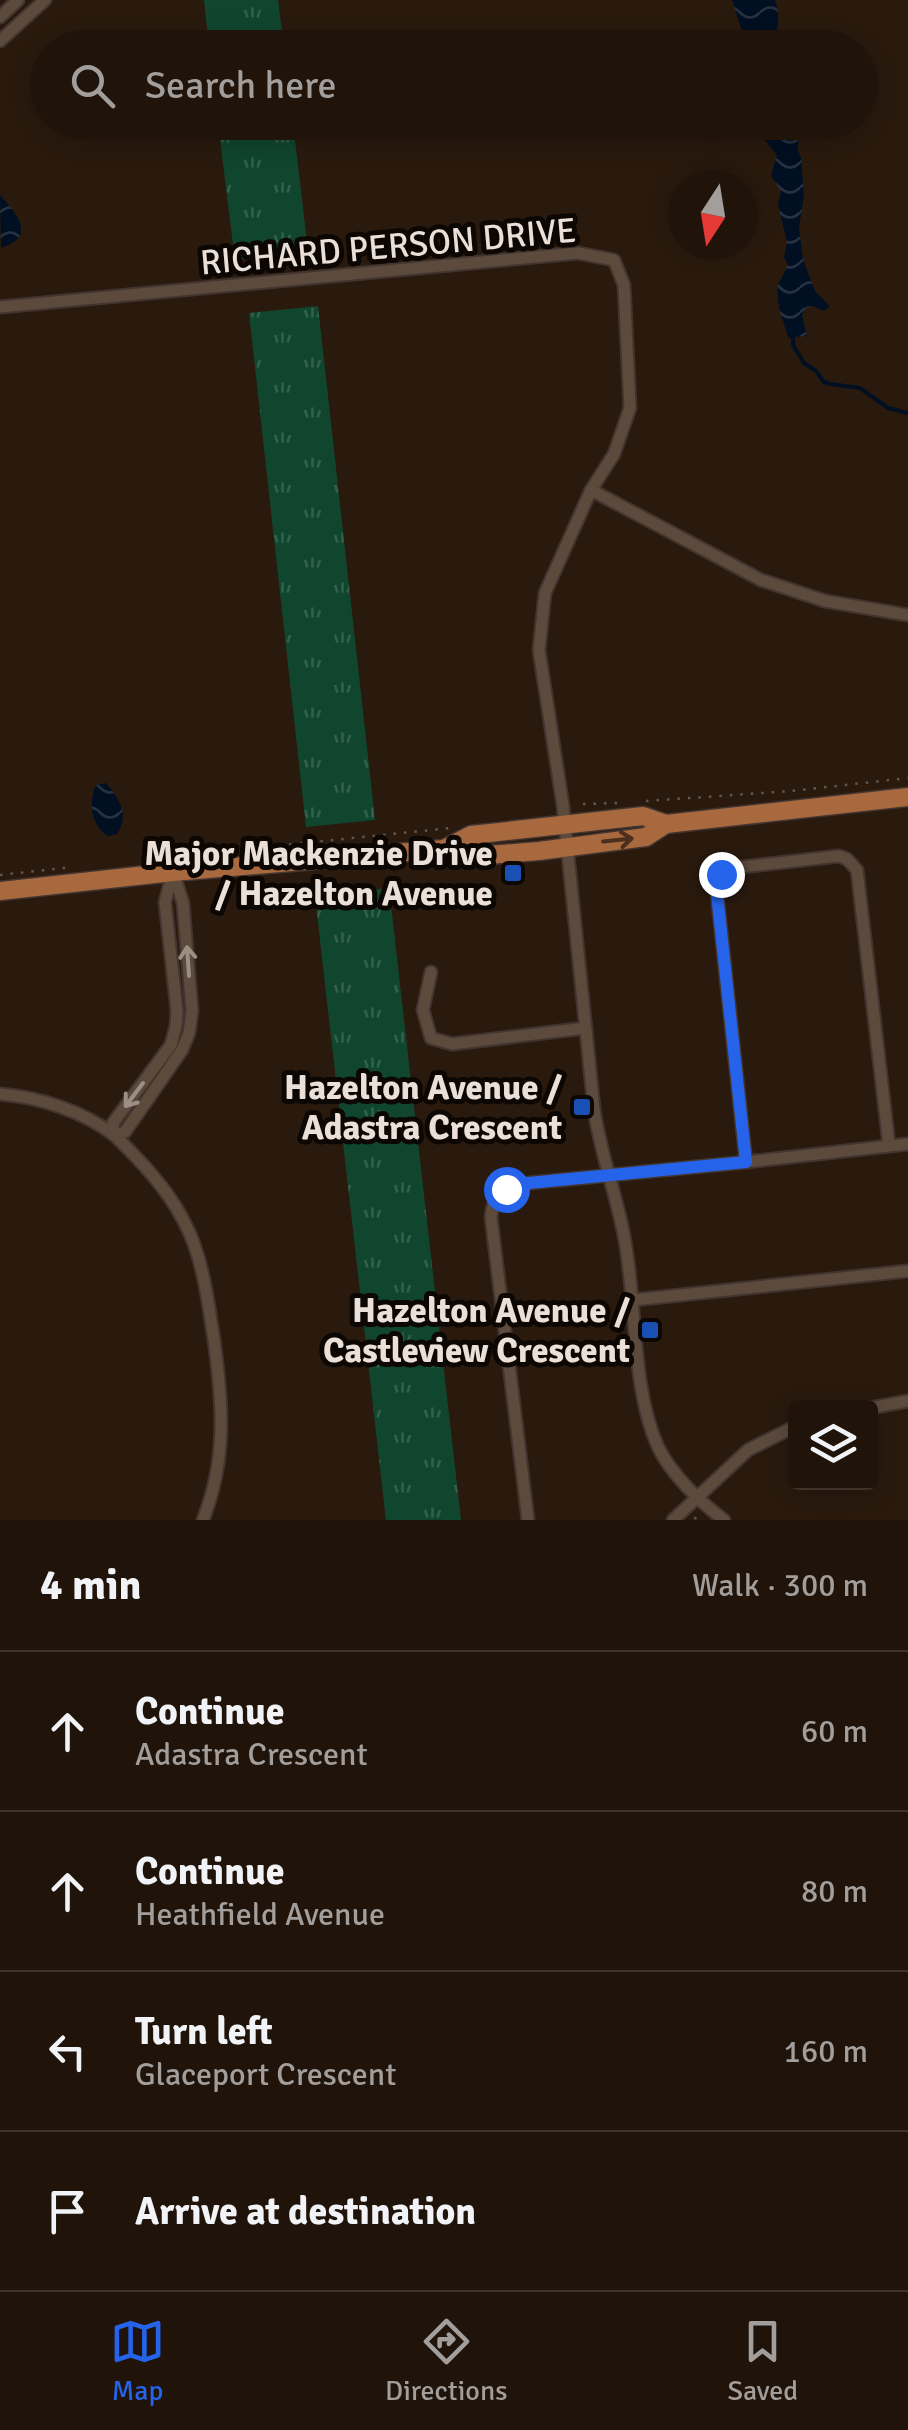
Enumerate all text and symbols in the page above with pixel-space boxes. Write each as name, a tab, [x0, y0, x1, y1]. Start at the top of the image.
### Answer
search box	[30, 30, 878, 140]
icon: search	[65, 58, 120, 113]
text: Search here	[145, 62, 337, 109]
north arrow	[668, 170, 758, 260]
street label: RICHARD PERSON DRIVE	[198, 209, 578, 284]
one-way arrow	[602, 830, 634, 849]
place label: Major Mackenzie Drive / Hazelton Avenue	[144, 832, 493, 915]
route end	[699, 852, 745, 898]
marker: Major Mackenzie Drive / Hazelton Avenue	[502, 862, 524, 884]
one-way arrow	[178, 945, 197, 977]
place label: Hazelton Avenue / Adastra Crescent	[284, 1066, 562, 1149]
one-way arrow	[123, 1081, 144, 1108]
marker: Hazelton Avenue / Adastra Crescent	[571, 1096, 593, 1118]
route start	[484, 1167, 530, 1213]
place label: Hazelton Avenue / Castleview Crescent	[323, 1289, 630, 1372]
marker: Hazelton Avenue / Castleview Crescent	[639, 1319, 661, 1341]
map controls	[788, 1400, 878, 1490]
button: layers	[788, 1400, 878, 1490]
text: 4 min	[40, 1560, 141, 1611]
text: Walk · 300 m	[692, 1566, 868, 1605]
text: Continue	[135, 1688, 285, 1735]
icon: ahead	[40, 1704, 95, 1759]
text: 60 m	[801, 1712, 868, 1751]
text: Adastra Crescent	[135, 1735, 368, 1774]
text: Continue	[135, 1848, 285, 1895]
icon: ahead	[40, 1864, 95, 1919]
text: 80 m	[801, 1872, 868, 1911]
text: Heathfield Avenue	[135, 1895, 385, 1934]
text: Turn left	[135, 2008, 273, 2055]
icon: left	[40, 2024, 95, 2079]
text: 160 m	[784, 2032, 868, 2071]
text: Glaceport Crescent	[135, 2055, 396, 2094]
icon: arrive	[40, 2184, 95, 2239]
text: Arrive at destination	[135, 2188, 476, 2235]
tab: Map	[110, 2314, 165, 2408]
tab: Directions	[385, 2314, 507, 2408]
tab: Saved	[727, 2314, 798, 2408]

